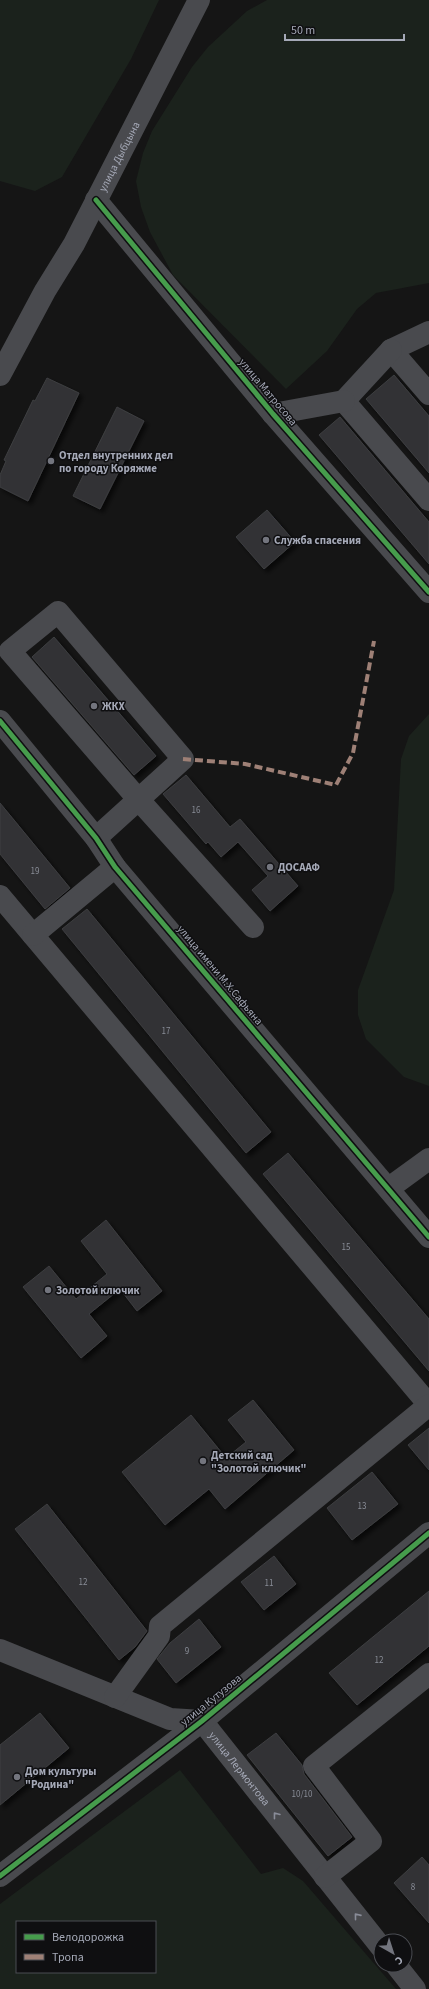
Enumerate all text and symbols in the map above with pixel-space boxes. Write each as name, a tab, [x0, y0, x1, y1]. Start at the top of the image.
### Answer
scale bar	[285, 16, 404, 42]
text: 50 m	[291, 22, 315, 39]
street label: улица Дыбцына	[95, 119, 143, 194]
street label: улица Матросова	[235, 355, 301, 429]
place label: Отдел внутренних дел по городу Коряжме	[59, 448, 173, 476]
marker: Отдел внутренних дел по городу Коряжме	[46, 456, 56, 466]
place label: Служба спасения	[274, 533, 361, 548]
marker: Служба спасения	[261, 535, 271, 545]
place label: ЖКХ	[102, 699, 125, 714]
marker: ЖКХ	[89, 701, 99, 711]
house number: 16	[192, 804, 201, 817]
place label: ДОСААФ	[278, 860, 320, 875]
marker: ДОСААФ	[265, 862, 275, 872]
house number: 19	[31, 865, 40, 878]
street label: улица имени М.Х.Сафьяна	[174, 922, 266, 1028]
house number: 17	[162, 1025, 171, 1038]
house number: 15	[342, 1241, 351, 1254]
place label: Золотой ключик	[56, 1283, 140, 1298]
marker: Золотой ключик	[43, 1285, 53, 1295]
place label: Детский сад "Золотой ключик"	[211, 1448, 307, 1476]
marker: Детский сад "Золотой ключик"	[198, 1456, 208, 1466]
house number: 13	[358, 1500, 367, 1513]
house number: 12	[79, 1576, 88, 1589]
house number: 11	[265, 1577, 273, 1590]
house number: 9	[185, 1645, 190, 1658]
house number: 12	[375, 1654, 384, 1667]
street label: улица Кутузова	[177, 1671, 245, 1729]
street label: улица Лермонтова	[205, 1728, 274, 1809]
place label: Дом культуры "Родина"	[25, 1764, 96, 1792]
marker: Дом культуры "Родина"	[12, 1772, 22, 1782]
house number: 10/10	[291, 1788, 313, 1801]
one-way arrow	[273, 1812, 280, 1819]
house number: 8	[411, 1881, 416, 1894]
one-way arrow	[354, 1914, 361, 1921]
legend	[16, 1921, 156, 1973]
text: Велодорожка	[52, 1929, 124, 1946]
north arrow	[373, 1933, 413, 1973]
text: Тропа	[52, 1949, 84, 1966]
text: С	[391, 1953, 406, 1969]

